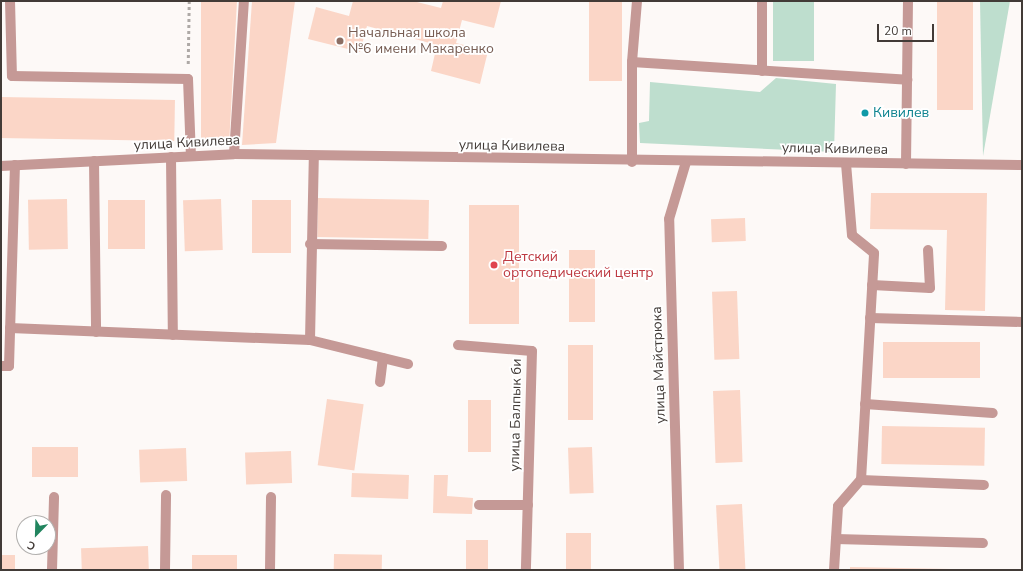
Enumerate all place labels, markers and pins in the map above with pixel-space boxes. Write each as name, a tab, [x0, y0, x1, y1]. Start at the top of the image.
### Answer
place label: Начальная школа №6 имени Макаренко	[348, 25, 494, 58]
marker: Начальная школа №6 имени Макаренко	[335, 36, 345, 46]
place label: Кивилев	[873, 105, 929, 121]
marker: Кивилев	[860, 108, 870, 118]
place label: Детский ортопедический центр	[503, 249, 654, 282]
marker: Детский ортопедический центр	[488, 259, 500, 271]

